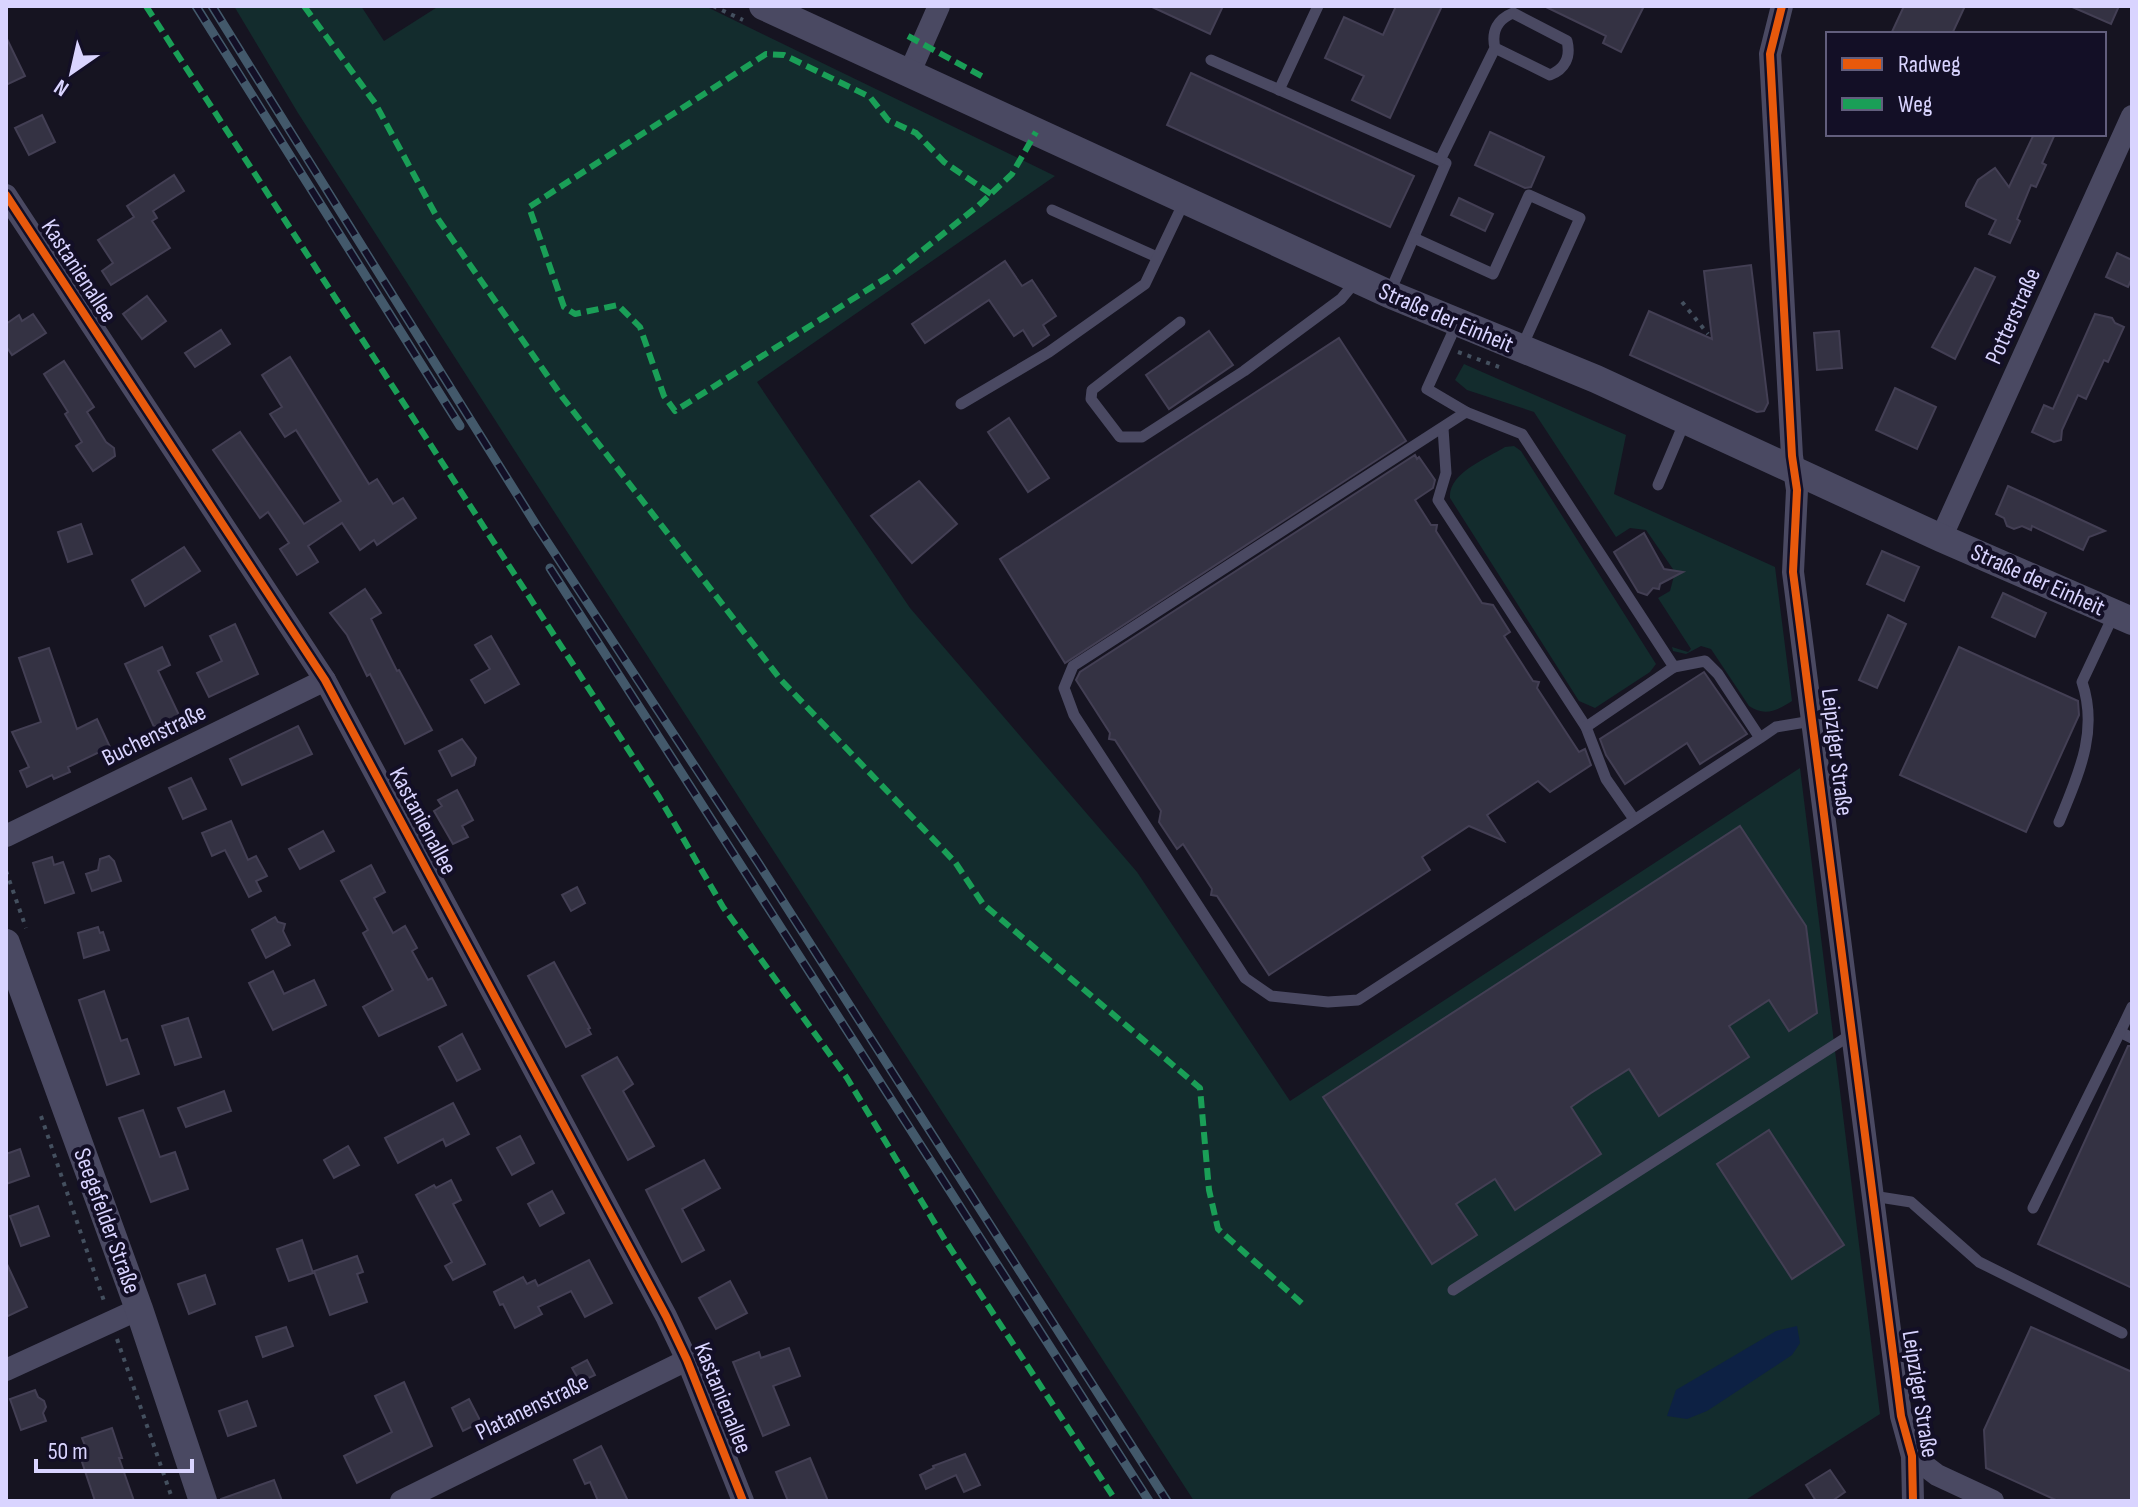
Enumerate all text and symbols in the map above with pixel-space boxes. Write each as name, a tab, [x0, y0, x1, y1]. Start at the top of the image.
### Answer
north arrow	[32, 32, 112, 112]
legend	[1826, 32, 2106, 136]
text: Radweg	[1898, 50, 1961, 79]
text: N	[49, 73, 74, 102]
text: Weg	[1898, 90, 1932, 119]
street label: Kastanienallee	[35, 214, 123, 328]
street label: Potterstraße	[1979, 263, 2047, 369]
street label: Straße der Einheit	[1374, 277, 1518, 359]
street label: Straße der Einheit	[1967, 538, 2109, 622]
street label: Leipziger Straße	[1815, 686, 1859, 818]
street label: Buchenstraße	[97, 697, 211, 773]
street label: Kastanienallee	[383, 762, 463, 880]
street label: Seegefelder Straße	[67, 1144, 147, 1298]
street label: Leipziger Straße	[1896, 1328, 1944, 1460]
street label: Kastanienallee	[688, 1338, 758, 1458]
street label: Platanenstraße	[471, 1367, 593, 1447]
scale bar	[36, 1423, 192, 1473]
text: 50 m	[48, 1437, 88, 1466]

